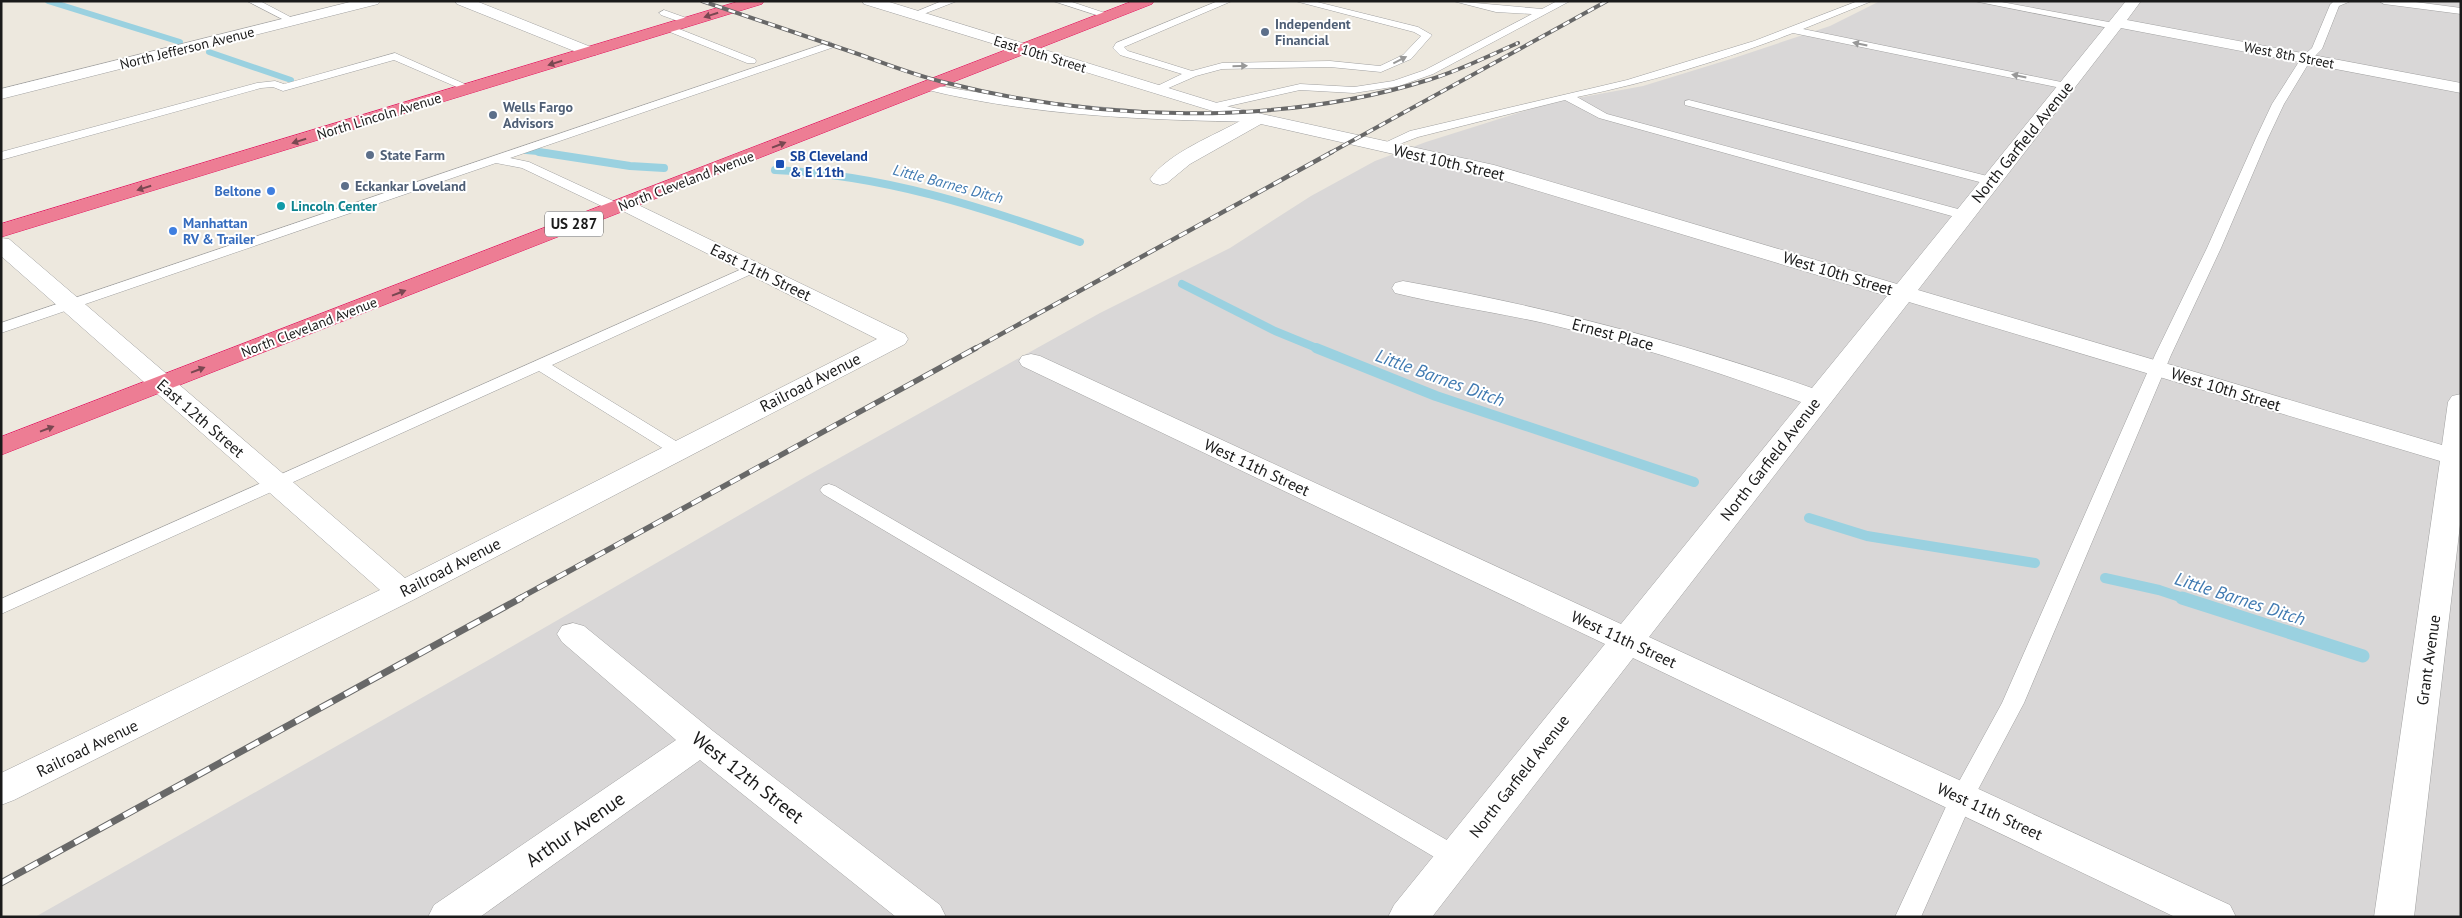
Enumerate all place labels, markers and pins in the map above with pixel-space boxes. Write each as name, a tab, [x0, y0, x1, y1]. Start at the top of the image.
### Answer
place label: Independent Financial	[1275, 15, 1351, 49]
marker: Independent Financial	[1259, 26, 1271, 38]
place label: Wells Fargo Advisors	[503, 98, 574, 132]
marker: Wells Fargo Advisors	[487, 109, 499, 121]
place label: State Farm	[380, 146, 445, 164]
place label: SB Cleveland & E 11th	[790, 147, 868, 181]
marker: State Farm	[364, 149, 376, 161]
marker: SB Cleveland & E 11th	[774, 158, 786, 170]
place label: Eckankar Loveland	[355, 177, 466, 195]
marker: Eckankar Loveland	[339, 180, 351, 192]
place label: Beltone	[214, 182, 261, 200]
marker: Beltone	[265, 185, 277, 197]
place label: Lincoln Center	[291, 197, 377, 215]
marker: Lincoln Center	[275, 200, 287, 212]
place label: Manhattan RV & Trailer	[183, 214, 255, 248]
marker: Manhattan RV & Trailer	[167, 225, 179, 237]

